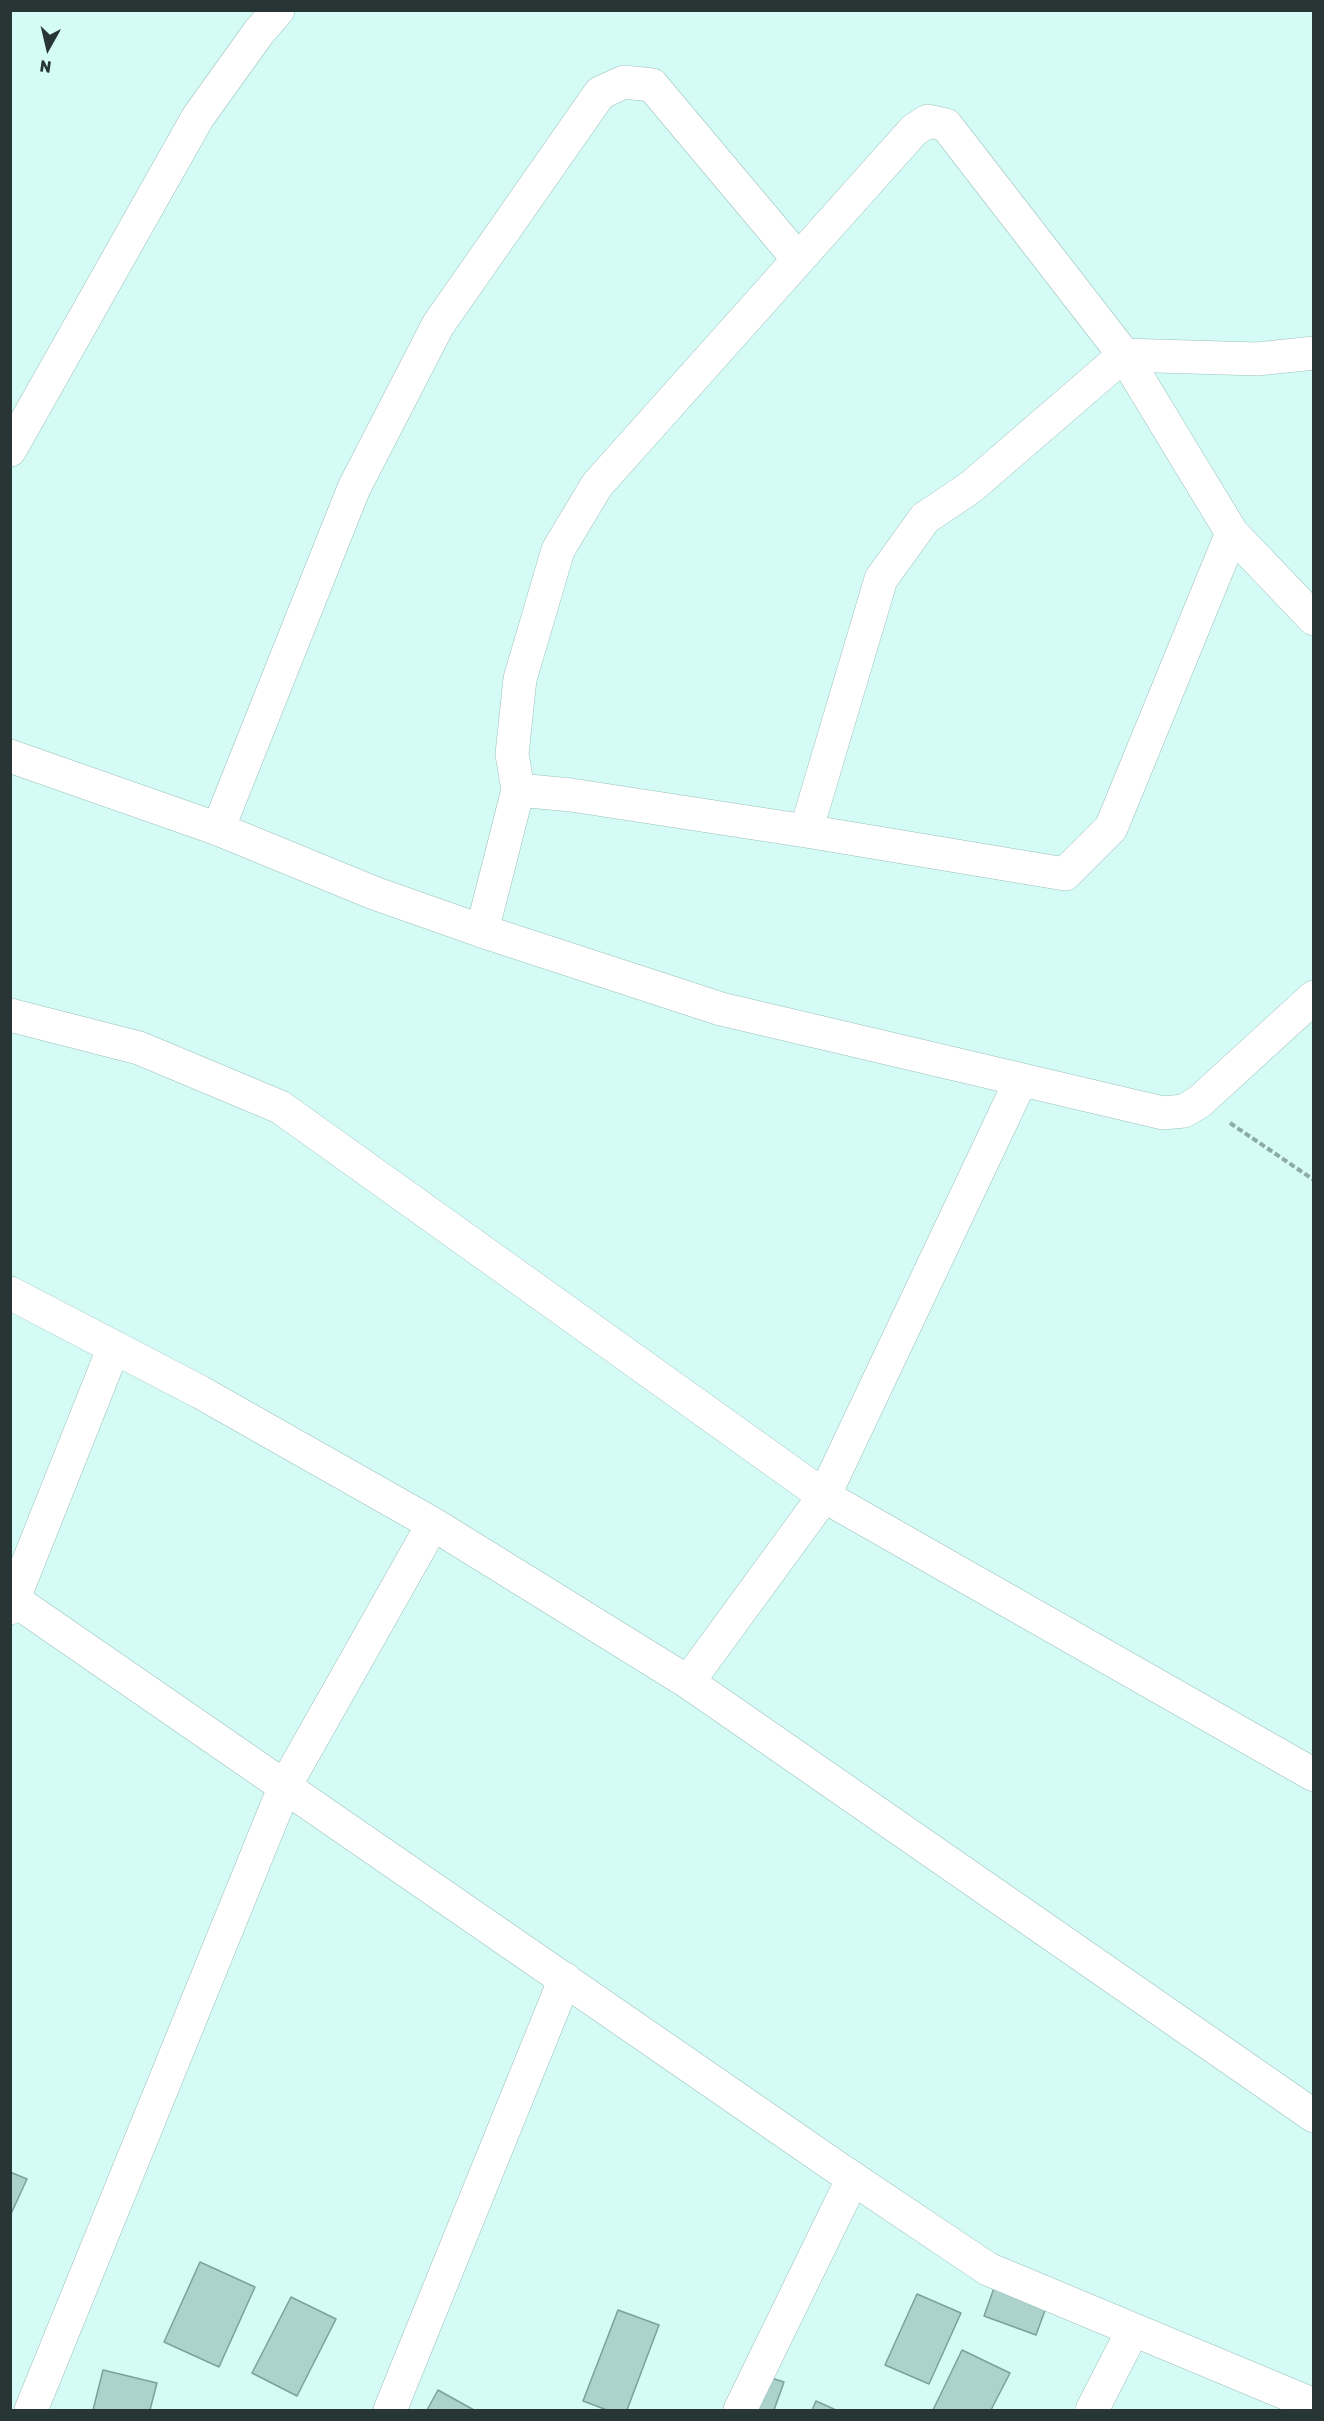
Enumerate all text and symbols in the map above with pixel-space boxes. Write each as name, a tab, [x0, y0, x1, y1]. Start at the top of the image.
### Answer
north arrow	[18, 18, 78, 78]
text: N	[38, 56, 52, 77]

